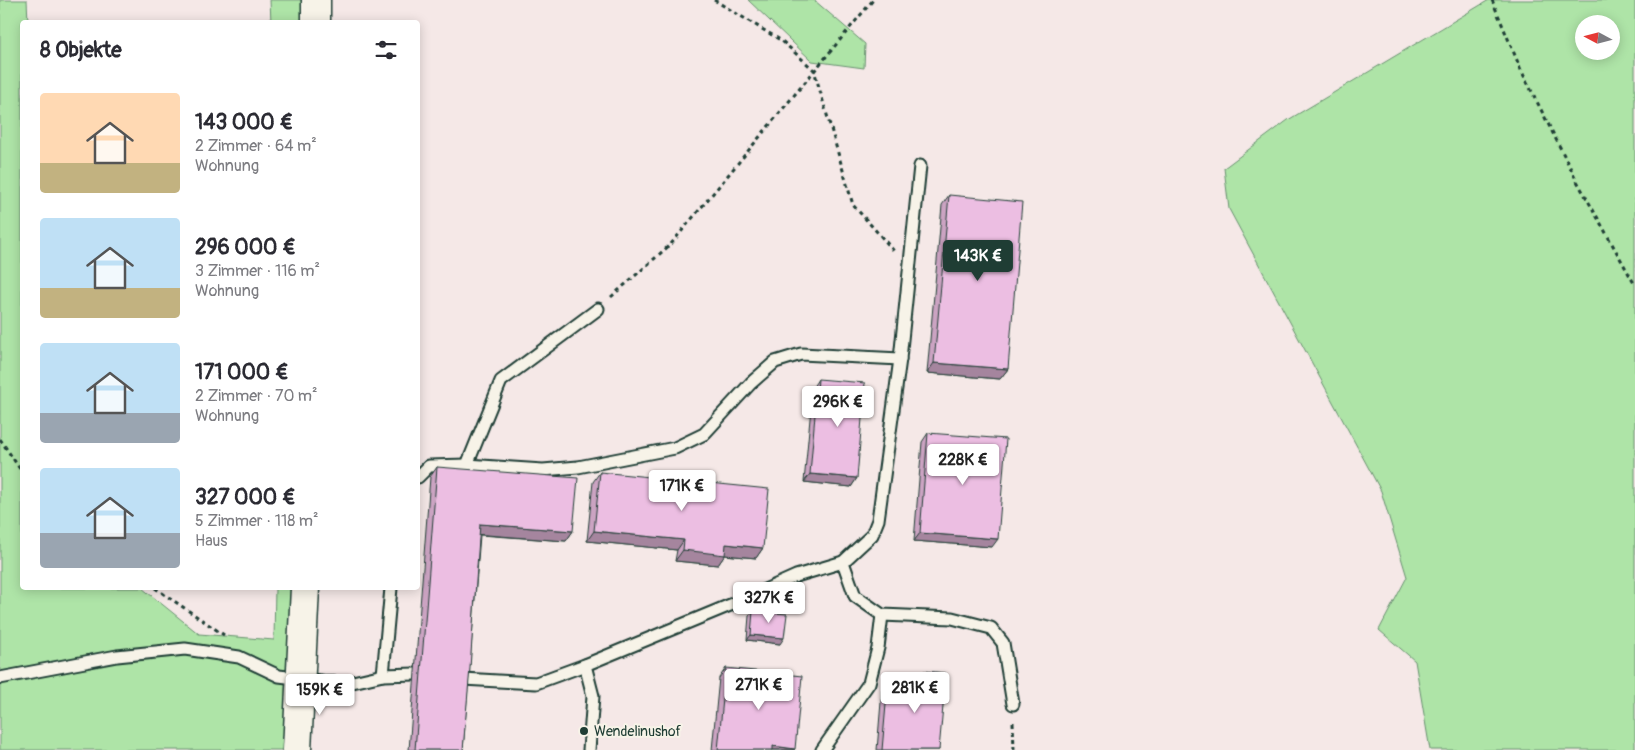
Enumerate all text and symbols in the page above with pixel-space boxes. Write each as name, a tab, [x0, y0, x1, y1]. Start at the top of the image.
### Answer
north arrow	[1575, 15, 1620, 60]
map controls	[1575, 15, 1620, 60]
icon: filters	[372, 36, 400, 64]
text: 8 Objekte	[40, 37, 122, 64]
text: 143 000 €	[195, 109, 293, 136]
icon: home	[80, 113, 140, 173]
text: 2 Zimmer · 64 m²	[195, 136, 317, 156]
text: Wohnung	[195, 156, 259, 176]
text: 296 000 €	[195, 234, 296, 261]
icon: home	[80, 238, 140, 298]
pin: 143K €	[937, 240, 1019, 282]
text: 143K €	[954, 246, 1002, 266]
text: 3 Zimmer · 116 m²	[195, 261, 320, 281]
text: Wohnung	[195, 281, 259, 301]
text: 171 000 €	[195, 359, 289, 386]
icon: home	[80, 363, 140, 423]
text: 2 Zimmer · 70 m²	[195, 386, 317, 406]
pin: 296K €	[797, 386, 879, 428]
text: 296K €	[813, 392, 863, 412]
text: Wohnung	[195, 406, 259, 426]
pin: 228K €	[922, 444, 1004, 486]
text: 228K €	[938, 450, 988, 470]
pin: 171K €	[641, 470, 723, 512]
text: 171K €	[660, 476, 704, 496]
text: 327 000 €	[195, 484, 296, 511]
icon: home	[80, 488, 140, 548]
text: 5 Zimmer · 118 m²	[195, 511, 318, 531]
text: Haus	[195, 531, 227, 551]
pin: 327K €	[728, 582, 810, 624]
text: 327K €	[744, 588, 794, 608]
pin: 271K €	[718, 668, 800, 711]
pin: 281K €	[874, 672, 956, 714]
pin: 159K €	[279, 674, 361, 716]
text: 271K €	[735, 675, 783, 695]
text: 281K €	[892, 678, 938, 698]
text: 159K €	[297, 680, 343, 700]
place label: Wendelinushof	[594, 723, 681, 740]
marker: Wendelinushof	[578, 725, 590, 737]

